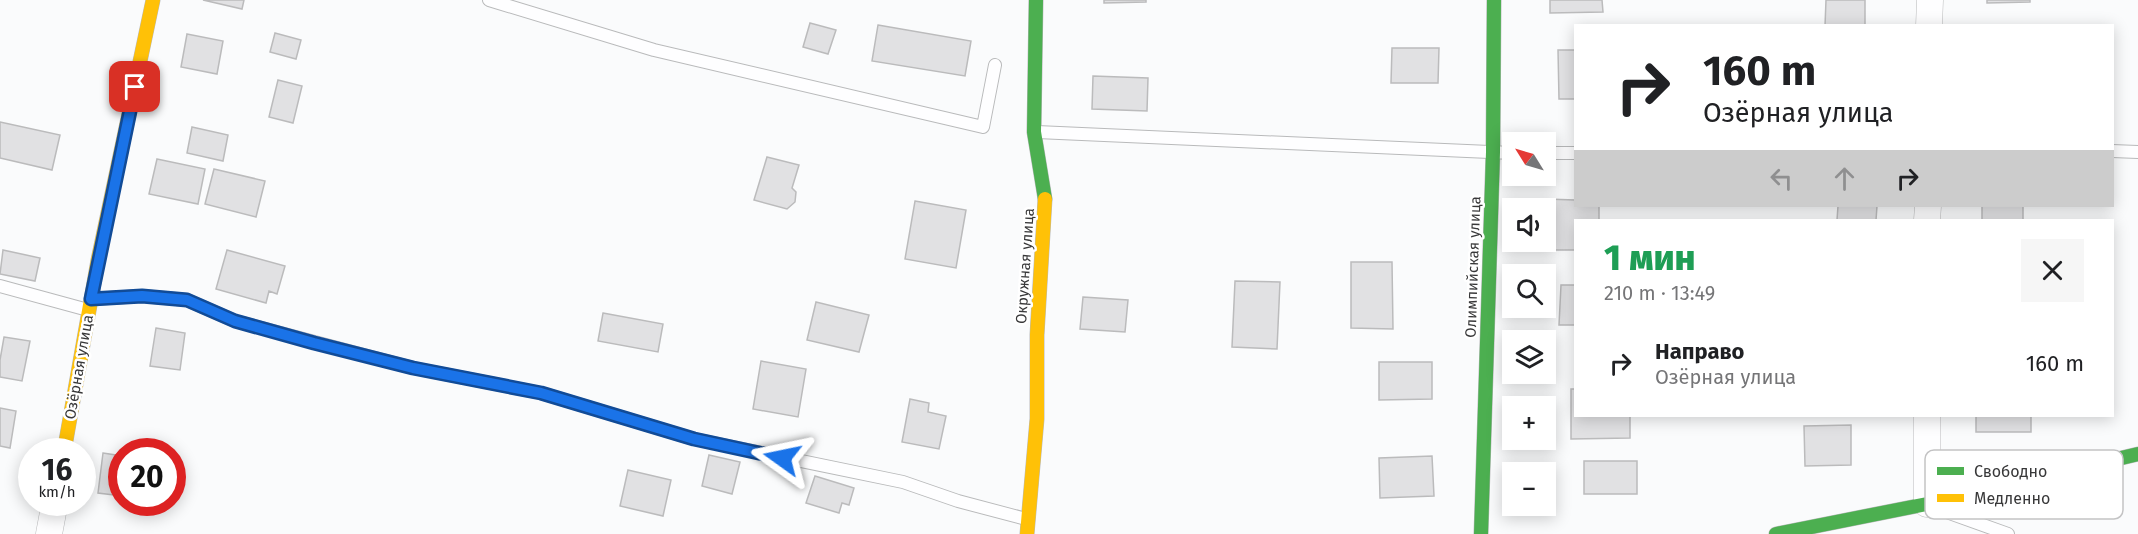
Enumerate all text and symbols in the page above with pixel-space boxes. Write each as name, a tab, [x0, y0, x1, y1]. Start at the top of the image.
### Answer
text: 160 m	[1703, 46, 1816, 96]
icon: right	[1604, 48, 1682, 126]
pin	[109, 61, 160, 112]
icon: arrive	[118, 70, 151, 103]
text: Озёрная улица	[1703, 97, 1894, 129]
north arrow	[1502, 132, 1556, 186]
map controls	[1502, 132, 1556, 516]
icon: left	[1765, 162, 1798, 195]
icon: ahead	[1828, 162, 1861, 195]
icon: right	[1891, 162, 1924, 195]
street label: Олимпийская улица	[1462, 196, 1484, 338]
button: sound	[1502, 198, 1556, 252]
street label: Окружная улица	[1012, 207, 1038, 325]
text: 1 мин	[1604, 236, 1696, 280]
button: close	[2021, 239, 2084, 302]
button: search	[1502, 264, 1556, 318]
text: 210 m · 13:49	[1604, 281, 1715, 305]
street label: Озёрная улица	[61, 313, 97, 421]
button: layers	[1502, 330, 1556, 384]
text: Направо	[1655, 338, 1744, 365]
icon: right	[1604, 347, 1637, 380]
text: 160 m	[2026, 350, 2084, 377]
text: Озёрная улица	[1655, 365, 1796, 389]
button: +	[1502, 396, 1556, 450]
position arrow	[750, 426, 814, 490]
speed limit sign: 20	[108, 438, 186, 516]
legend	[1925, 450, 2123, 519]
text: 16	[42, 452, 72, 488]
button: −	[1502, 462, 1556, 516]
text: Свободно	[1974, 462, 2047, 481]
text: km/h	[38, 483, 76, 501]
text: Медленно	[1974, 489, 2050, 508]

